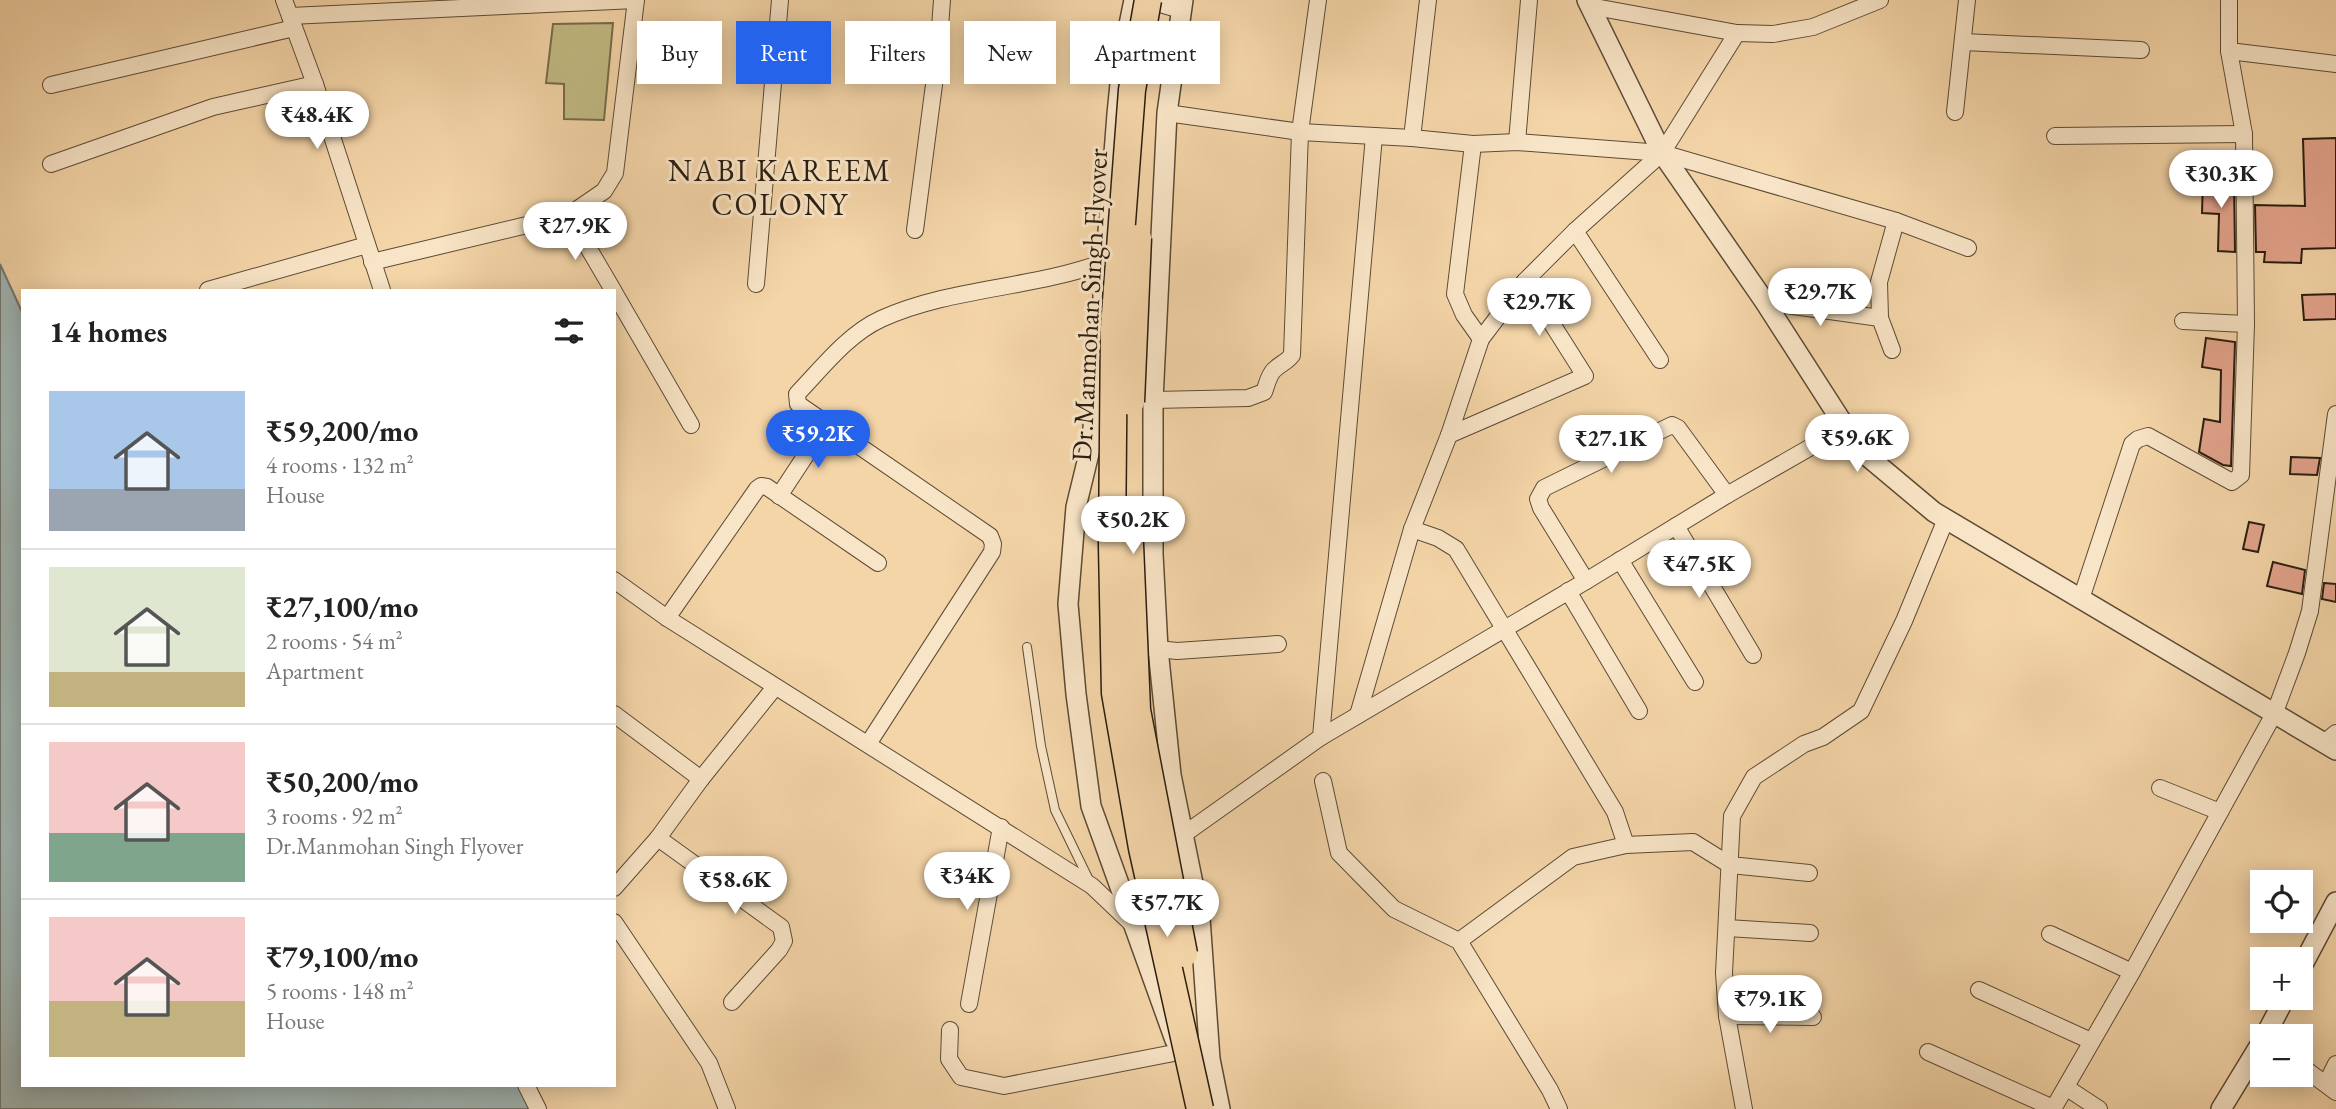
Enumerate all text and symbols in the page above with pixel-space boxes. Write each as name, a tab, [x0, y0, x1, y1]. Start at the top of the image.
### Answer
chip: Buy	[637, 21, 722, 84]
chip: Rent	[736, 21, 831, 84]
chip: Filters	[845, 21, 950, 84]
chip: New	[964, 21, 1056, 84]
chip: Apartment	[1070, 21, 1220, 84]
pin: ₹48.4K	[260, 92, 374, 151]
text: ₹48.4K	[281, 99, 353, 129]
street label: Dr.Manmohan Singh Flyover	[1063, 147, 1115, 462]
pin: ₹30.3K	[2164, 150, 2278, 210]
district label: NABI KAREEM COLONY	[668, 151, 892, 224]
text: ₹30.3K	[2185, 158, 2257, 188]
pin: ₹27.9K	[518, 202, 632, 262]
text: ₹27.9K	[539, 210, 611, 240]
pin: ₹29.7K	[1763, 268, 1877, 328]
text: ₹29.7K	[1784, 276, 1856, 306]
pin: ₹29.7K	[1482, 278, 1596, 338]
text: ₹29.7K	[1503, 286, 1575, 316]
text: 14 homes	[49, 312, 167, 351]
icon: filters	[550, 312, 588, 350]
pin: ₹59.2K	[761, 410, 875, 470]
text: ₹59,200/mo	[266, 411, 418, 450]
pin: ₹59.6K	[1800, 414, 1914, 474]
pin: ₹27.1K	[1554, 416, 1668, 475]
text: ₹59.2K	[782, 418, 854, 448]
icon: home	[105, 419, 189, 503]
text: ₹59.6K	[1821, 422, 1893, 452]
text: ₹27.1K	[1575, 423, 1647, 453]
text: 4 rooms · 132 m²	[266, 450, 414, 480]
text: House	[266, 480, 325, 510]
pin: ₹50.2K	[1076, 496, 1190, 556]
text: ₹50.2K	[1097, 504, 1169, 534]
pin: ₹47.5K	[1642, 540, 1756, 600]
text: ₹47.5K	[1663, 548, 1735, 578]
text: ₹27,100/mo	[266, 587, 418, 626]
icon: home	[105, 595, 189, 679]
text: 2 rooms · 54 m²	[266, 626, 403, 656]
text: Apartment	[266, 656, 364, 686]
text: ₹50,200/mo	[266, 762, 418, 801]
icon: home	[105, 770, 189, 854]
text: 3 rooms · 92 m²	[266, 801, 403, 831]
text: Dr.Manmohan Singh Flyover	[266, 831, 524, 861]
pin: ₹34K	[926, 852, 1008, 912]
pin: ₹58.6K	[678, 856, 792, 916]
text: ₹34K	[940, 860, 994, 890]
text: ₹58.6K	[699, 864, 771, 894]
map controls	[2250, 870, 2313, 1087]
button: locate	[2250, 870, 2313, 933]
pin: ₹57.7K	[1110, 880, 1224, 939]
text: ₹57.7K	[1131, 887, 1203, 917]
text: ₹79,100/mo	[266, 937, 418, 976]
icon: home	[105, 945, 189, 1029]
button: +	[2250, 947, 2313, 1010]
text: 5 rooms · 148 m²	[266, 976, 414, 1006]
pin: ₹79.1K	[1713, 976, 1827, 1035]
text: ₹79.1K	[1734, 983, 1806, 1013]
text: House	[266, 1006, 325, 1036]
button: −	[2250, 1024, 2313, 1087]

